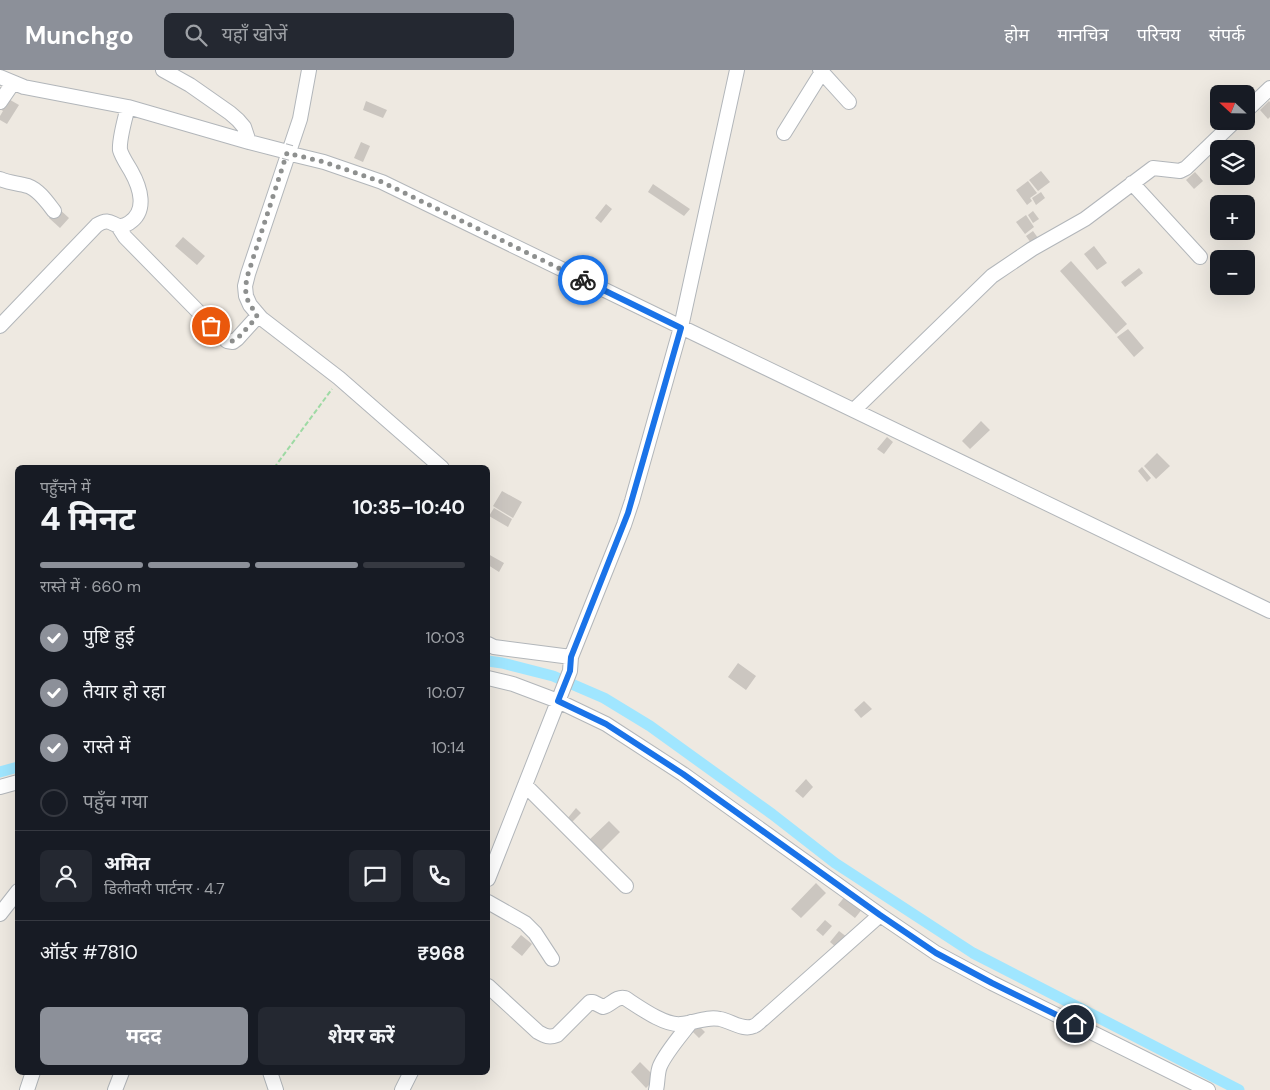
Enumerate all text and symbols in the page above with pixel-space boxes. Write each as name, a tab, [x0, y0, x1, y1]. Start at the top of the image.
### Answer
search box	[164, 13, 514, 58]
text: Munchgo	[25, 20, 134, 51]
icon: search	[182, 21, 210, 49]
text: यहाँ खोजें	[222, 22, 287, 47]
text: होम	[1004, 23, 1029, 47]
text: मानचित्र	[1057, 23, 1109, 47]
text: परिचय	[1137, 23, 1181, 47]
text: संपर्क	[1209, 23, 1245, 47]
north arrow	[1210, 85, 1255, 130]
map controls	[1210, 85, 1255, 295]
button: layers	[1210, 140, 1255, 185]
button: +	[1210, 195, 1255, 240]
button: −	[1210, 250, 1255, 295]
courier	[558, 255, 608, 305]
icon: bike	[569, 266, 597, 294]
pin	[190, 305, 232, 347]
icon: bag	[197, 312, 225, 340]
text: पहुँचने में	[40, 477, 90, 498]
text: 10:35–10:40	[353, 495, 465, 520]
text: 4 मिनट	[40, 498, 136, 540]
text: रास्ते में · 660 m	[40, 576, 141, 597]
icon: check	[40, 624, 68, 652]
text: पुष्टि हुई	[83, 624, 134, 649]
text: 10:03	[425, 627, 465, 648]
icon: check	[40, 679, 68, 707]
text: तैयार हो रहा	[83, 679, 165, 704]
text: 10:07	[427, 682, 465, 703]
icon: check	[40, 734, 68, 762]
text: रास्ते में	[83, 734, 130, 759]
text: 10:14	[431, 737, 465, 758]
text: पहुँच गया	[83, 789, 148, 814]
button: person	[40, 850, 92, 902]
button: chat	[349, 850, 401, 902]
button: phone	[413, 850, 465, 902]
text: अमित	[104, 851, 150, 876]
text: डिलीवरी पार्टनर · 4.7	[104, 878, 225, 899]
text: ऑर्डर #7810	[40, 940, 138, 965]
text: ₹968	[417, 941, 465, 966]
pin	[1054, 1003, 1096, 1045]
button: मदद	[40, 1007, 248, 1065]
button: शेयर करें	[258, 1007, 465, 1065]
icon: home	[1061, 1010, 1089, 1038]

